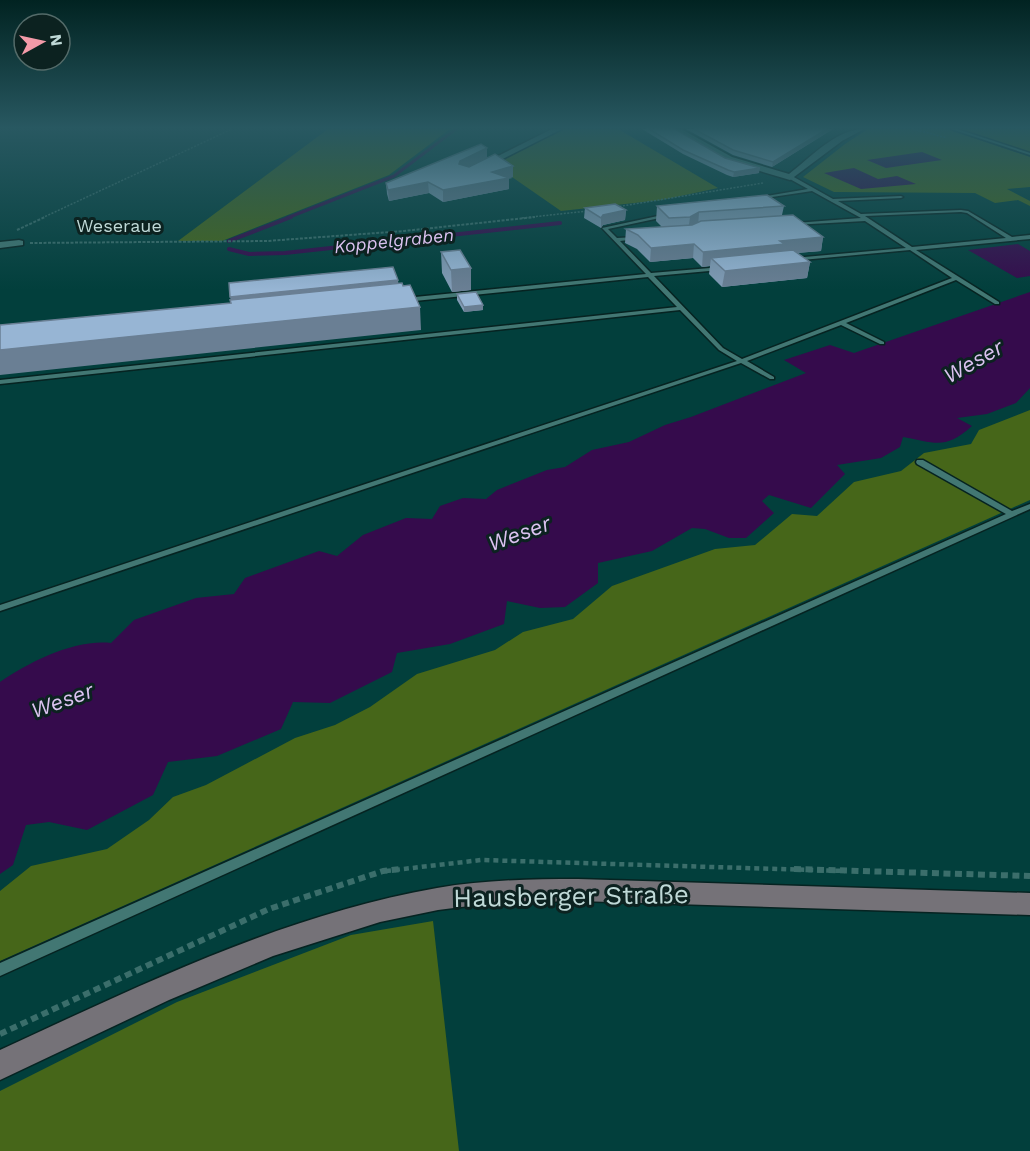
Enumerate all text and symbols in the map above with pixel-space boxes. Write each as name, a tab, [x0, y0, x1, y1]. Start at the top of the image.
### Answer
north arrow	[12, 12, 72, 72]
text: N	[46, 33, 67, 47]
street label: Weseraue	[76, 215, 162, 236]
water label: Koppelgraben	[333, 224, 455, 257]
water label: Weser	[939, 334, 1009, 388]
water label: Weser	[484, 510, 555, 556]
water label: Weser	[27, 677, 98, 723]
street label: Hausberger Straße	[453, 879, 689, 913]

